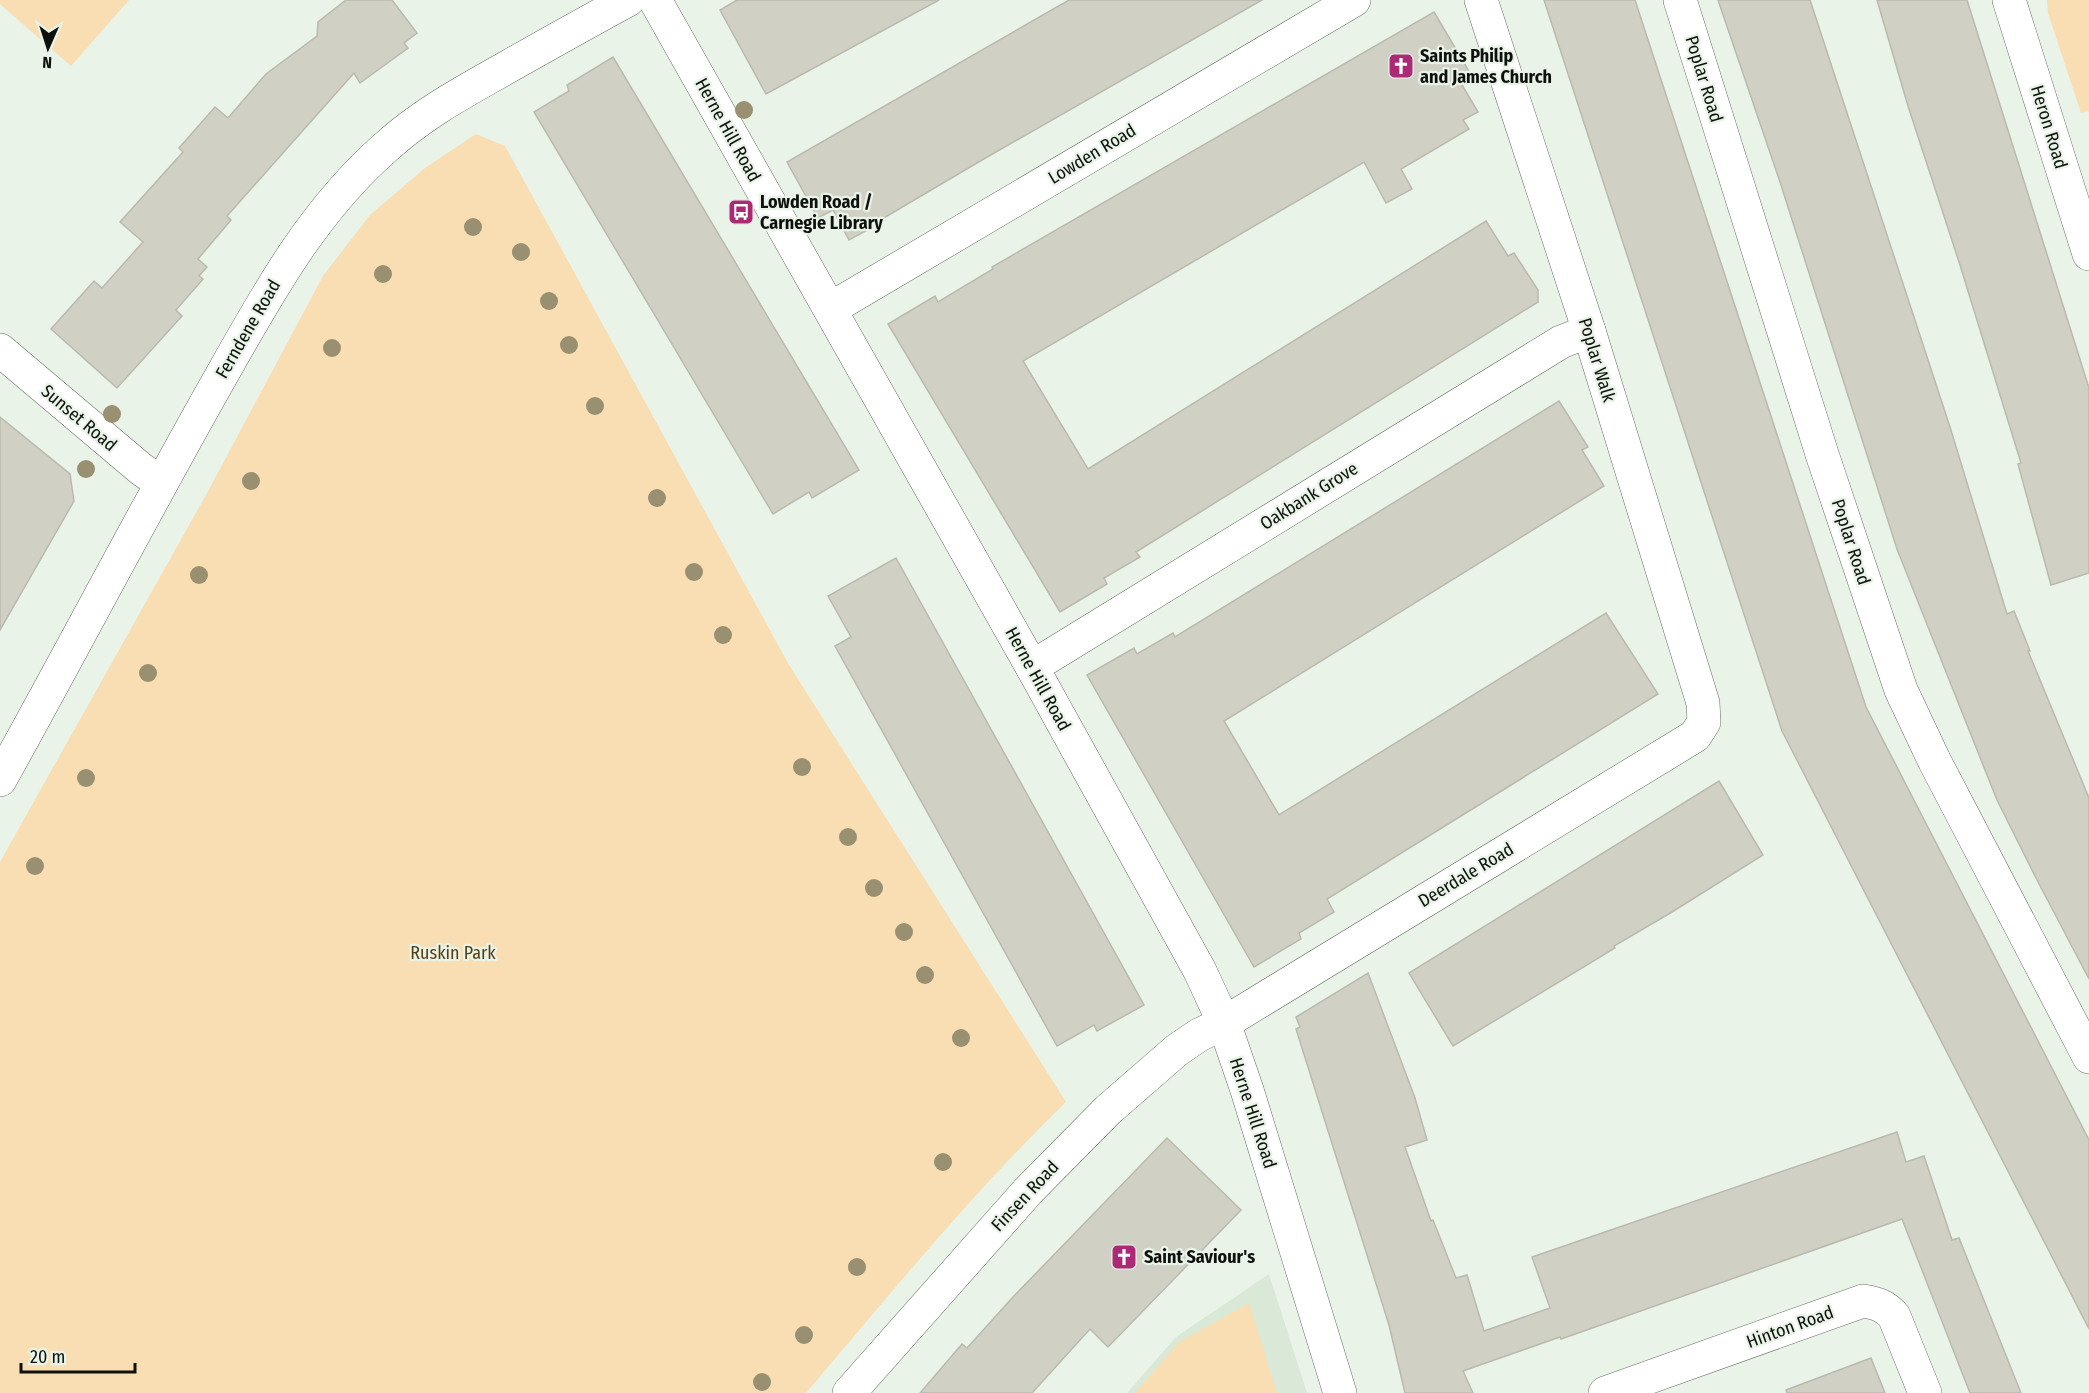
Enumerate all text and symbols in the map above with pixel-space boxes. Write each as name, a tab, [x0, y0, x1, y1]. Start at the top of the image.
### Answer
north arrow	[18, 18, 78, 78]
street label: Poplar Road	[1680, 33, 1728, 125]
place label: Saints Philip and James Church	[1420, 45, 1552, 88]
church icon: Saints Philip and James Church	[1386, 51, 1416, 81]
text: N	[42, 53, 53, 72]
street label: Herne Hill Road	[690, 74, 766, 186]
street label: Heron Road	[2026, 83, 2072, 171]
street label: Lowden Road	[1044, 119, 1140, 189]
place label: Lowden Road / Carnegie Library	[760, 191, 883, 234]
bus stop icon: Lowden Road / Carnegie Library	[726, 197, 756, 227]
street label: Ferndene Road	[211, 276, 285, 382]
street label: Poplar Walk	[1574, 315, 1620, 405]
street label: Sunset Road	[37, 380, 121, 456]
street label: Oakbank Grove	[1256, 457, 1362, 535]
street label: Poplar Road	[1827, 496, 1875, 588]
street label: Herne Hill Road	[1000, 623, 1076, 735]
street label: Deerdale Road	[1414, 838, 1518, 912]
park label: Ruskin Park	[410, 942, 496, 964]
street label: Herne Hill Road	[1225, 1055, 1281, 1171]
street label: Finsen Road	[987, 1156, 1063, 1236]
church icon: Saint Saviour's	[1109, 1242, 1139, 1272]
place label: Saint Saviour's	[1144, 1246, 1255, 1268]
street label: Hinton Road	[1743, 1301, 1837, 1353]
scale bar	[21, 1336, 135, 1374]
text: 20 m	[30, 1346, 65, 1368]

